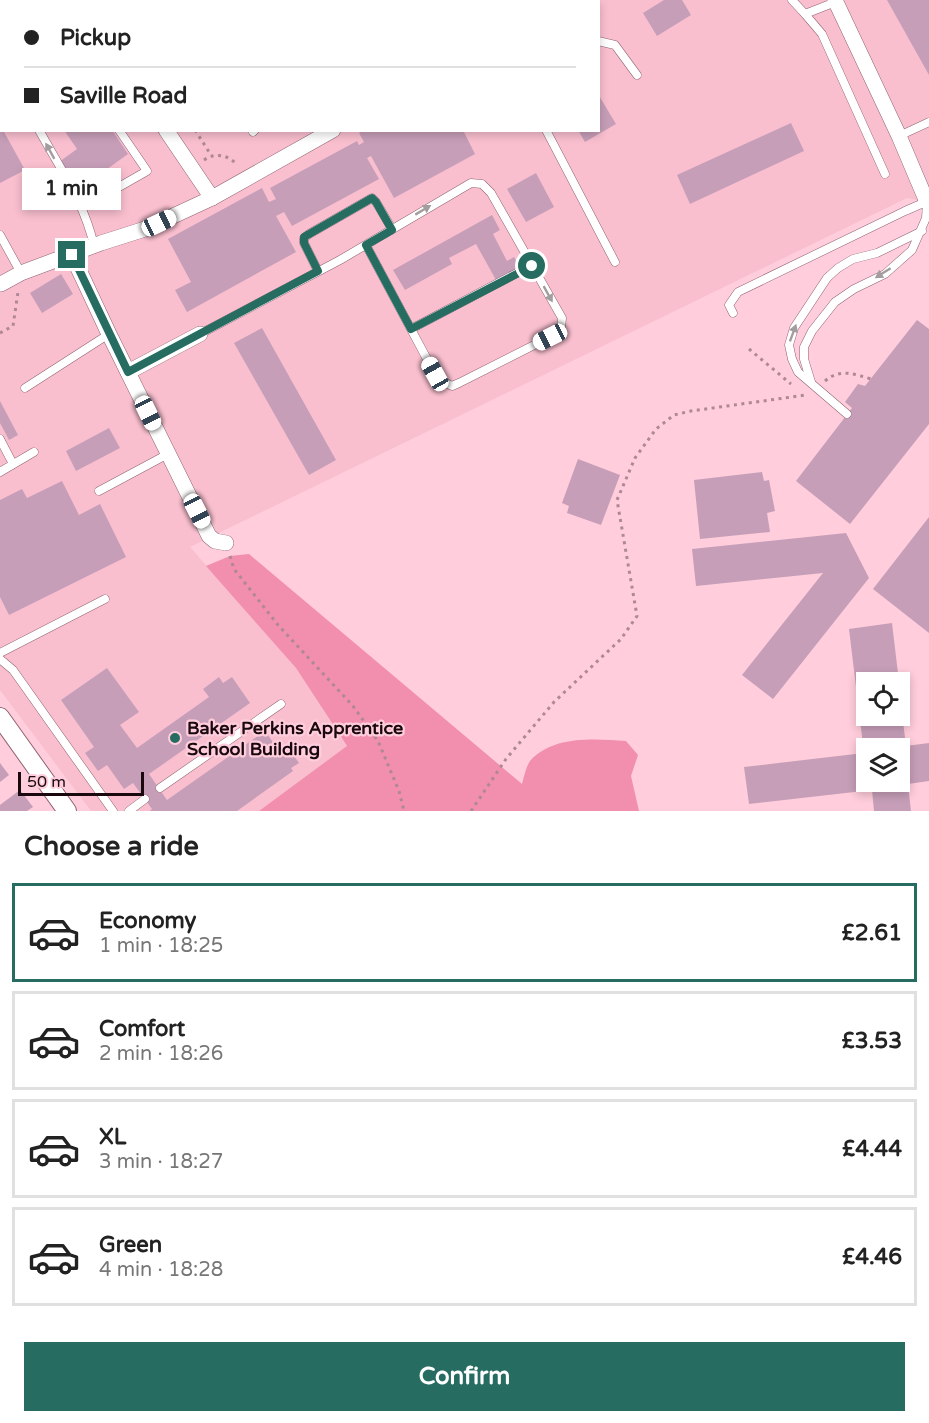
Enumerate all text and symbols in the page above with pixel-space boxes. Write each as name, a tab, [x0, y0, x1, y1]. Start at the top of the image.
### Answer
text: Pickup	[60, 25, 131, 51]
text: Saville Road	[60, 83, 187, 109]
one-way arrow	[45, 142, 55, 159]
callout: 1 min	[22, 168, 122, 210]
text: 1 min	[45, 177, 98, 201]
one-way arrow	[415, 205, 431, 216]
car	[139, 207, 179, 239]
route end	[58, 241, 85, 268]
route start	[518, 252, 545, 279]
one-way arrow	[875, 268, 891, 279]
one-way arrow	[543, 286, 553, 303]
car	[530, 321, 570, 353]
one-way arrow	[789, 324, 799, 342]
car	[418, 354, 452, 394]
car	[132, 393, 164, 433]
car	[181, 491, 213, 531]
map controls	[856, 672, 910, 792]
button: locate	[856, 672, 910, 726]
place label: Baker Perkins Apprentice School Building	[187, 717, 403, 760]
marker: Baker Perkins Apprentice School Building	[168, 731, 182, 745]
button: layers	[856, 738, 910, 792]
scale bar	[18, 769, 144, 796]
text: 50 m	[27, 772, 66, 792]
text: Choose a ride	[24, 830, 199, 863]
icon: car	[27, 906, 81, 960]
text: Economy	[99, 908, 196, 934]
text: £2.61	[842, 920, 902, 946]
text: 1 min · 18:25	[99, 934, 223, 958]
icon: car	[27, 1014, 81, 1068]
text: Comfort	[99, 1016, 185, 1042]
text: £3.53	[842, 1028, 902, 1054]
text: 2 min · 18:26	[99, 1042, 223, 1066]
icon: car	[27, 1122, 81, 1176]
text: XL	[99, 1124, 126, 1150]
text: £4.44	[842, 1136, 902, 1162]
text: 3 min · 18:27	[99, 1150, 223, 1174]
icon: car	[27, 1230, 81, 1284]
text: Green	[99, 1232, 162, 1258]
text: £4.46	[842, 1244, 902, 1270]
text: 4 min · 18:28	[99, 1258, 223, 1282]
button: Confirm	[24, 1342, 905, 1411]

